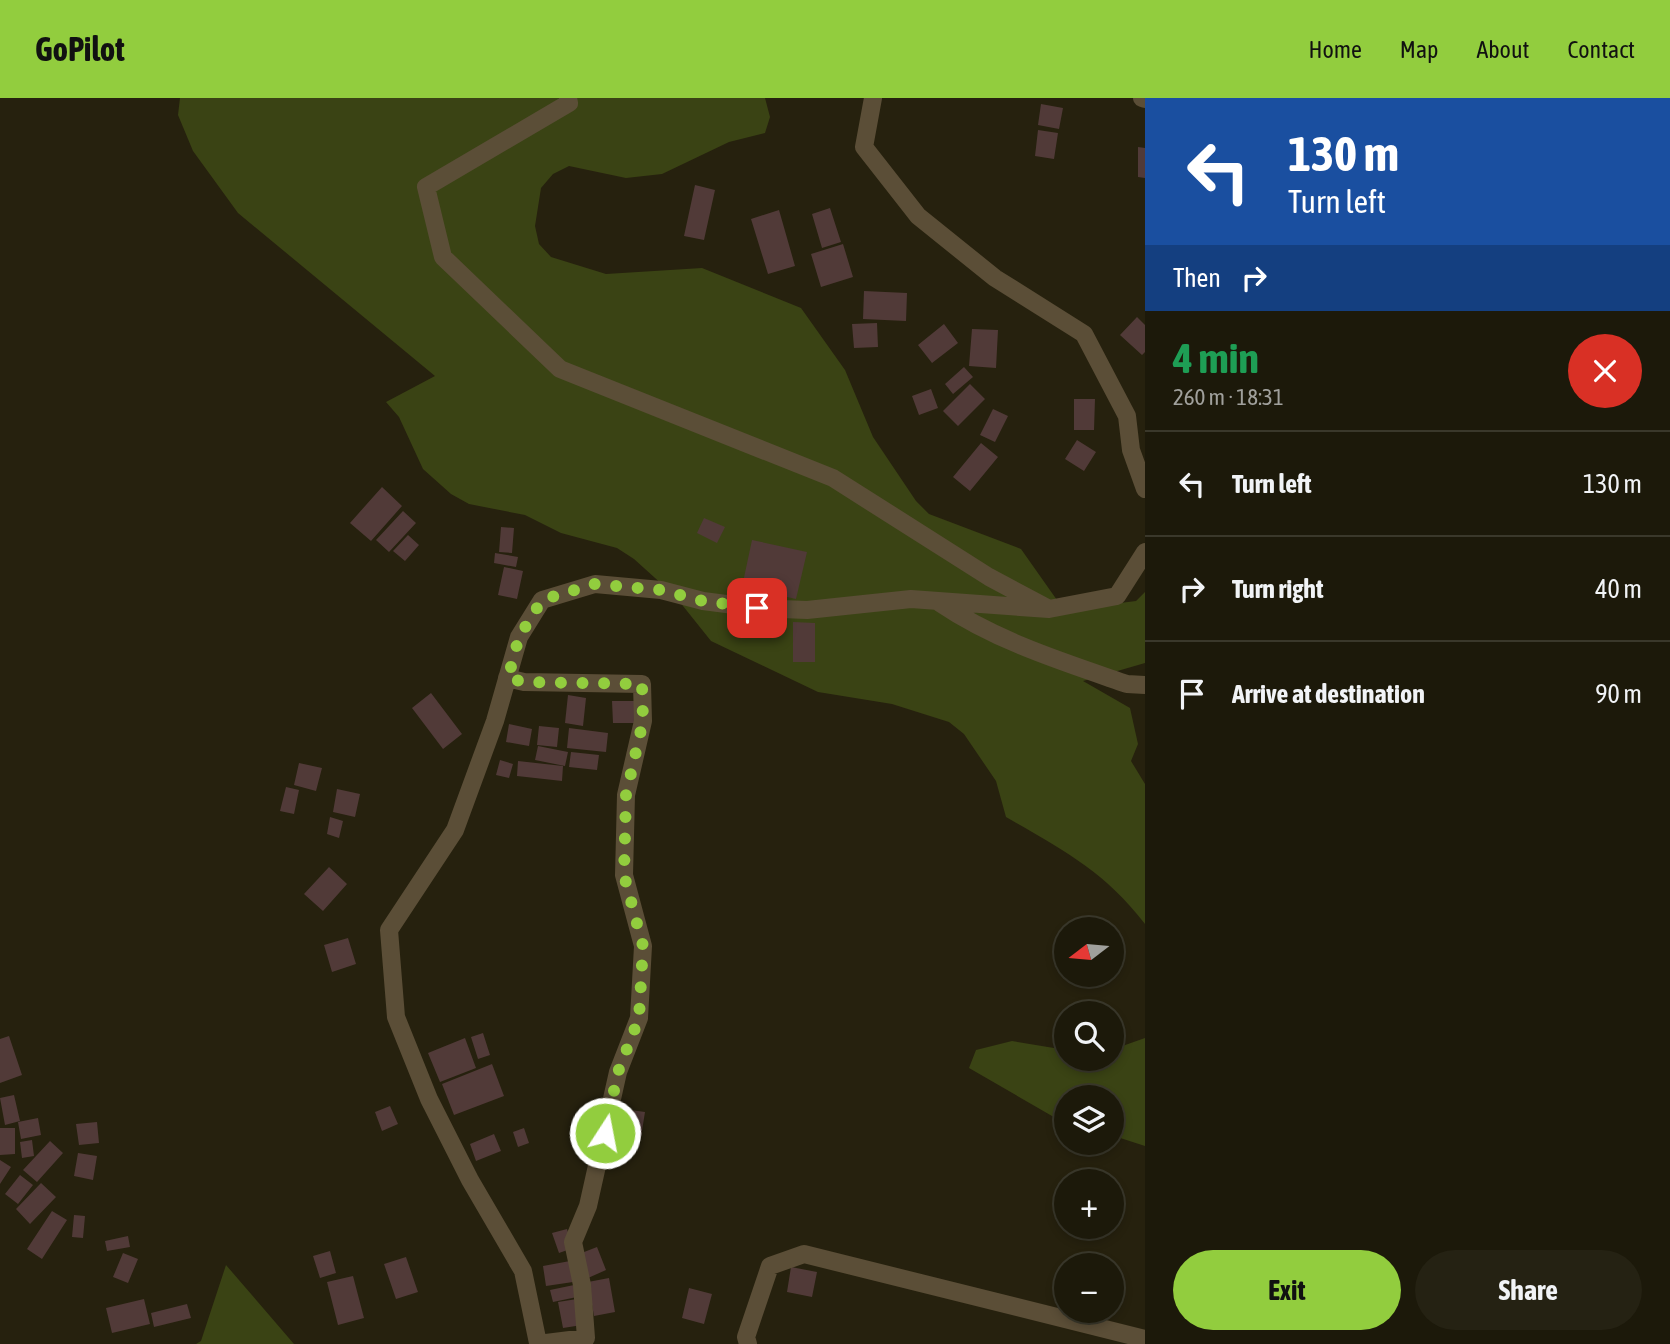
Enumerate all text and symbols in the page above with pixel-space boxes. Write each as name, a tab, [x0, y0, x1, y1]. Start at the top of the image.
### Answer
text: GoPilot	[35, 30, 125, 68]
text: Home	[1308, 36, 1362, 63]
text: Map	[1400, 36, 1438, 63]
text: About	[1476, 36, 1529, 63]
text: Contact	[1567, 36, 1635, 63]
text: 130 m	[1288, 125, 1399, 181]
icon: left	[1173, 126, 1264, 217]
text: Turn left	[1288, 183, 1386, 220]
icon: right	[1235, 259, 1273, 297]
text: Then	[1173, 263, 1221, 293]
text: 4 min	[1173, 334, 1259, 382]
button: close	[1568, 334, 1642, 408]
text: 260 m · 18:31	[1173, 384, 1284, 410]
icon: left	[1173, 465, 1211, 503]
text: Turn left	[1232, 469, 1312, 499]
text: 130 m	[1583, 469, 1642, 499]
icon: right	[1173, 570, 1211, 608]
text: Turn right	[1232, 574, 1323, 604]
text: 40 m	[1595, 574, 1642, 604]
pin	[727, 578, 787, 638]
icon: arrive	[738, 589, 776, 627]
icon: arrive	[1173, 675, 1211, 713]
text: Arrive at destination	[1232, 679, 1425, 709]
text: 90 m	[1595, 679, 1642, 709]
north arrow	[1054, 917, 1124, 987]
map controls	[1054, 917, 1124, 1323]
button: search	[1054, 1001, 1124, 1071]
button: layers	[1054, 1085, 1124, 1155]
position arrow	[568, 1096, 642, 1170]
button: +	[1054, 1169, 1124, 1239]
button: Exit	[1173, 1250, 1401, 1330]
button: Share	[1415, 1250, 1642, 1330]
button: −	[1054, 1253, 1124, 1323]

